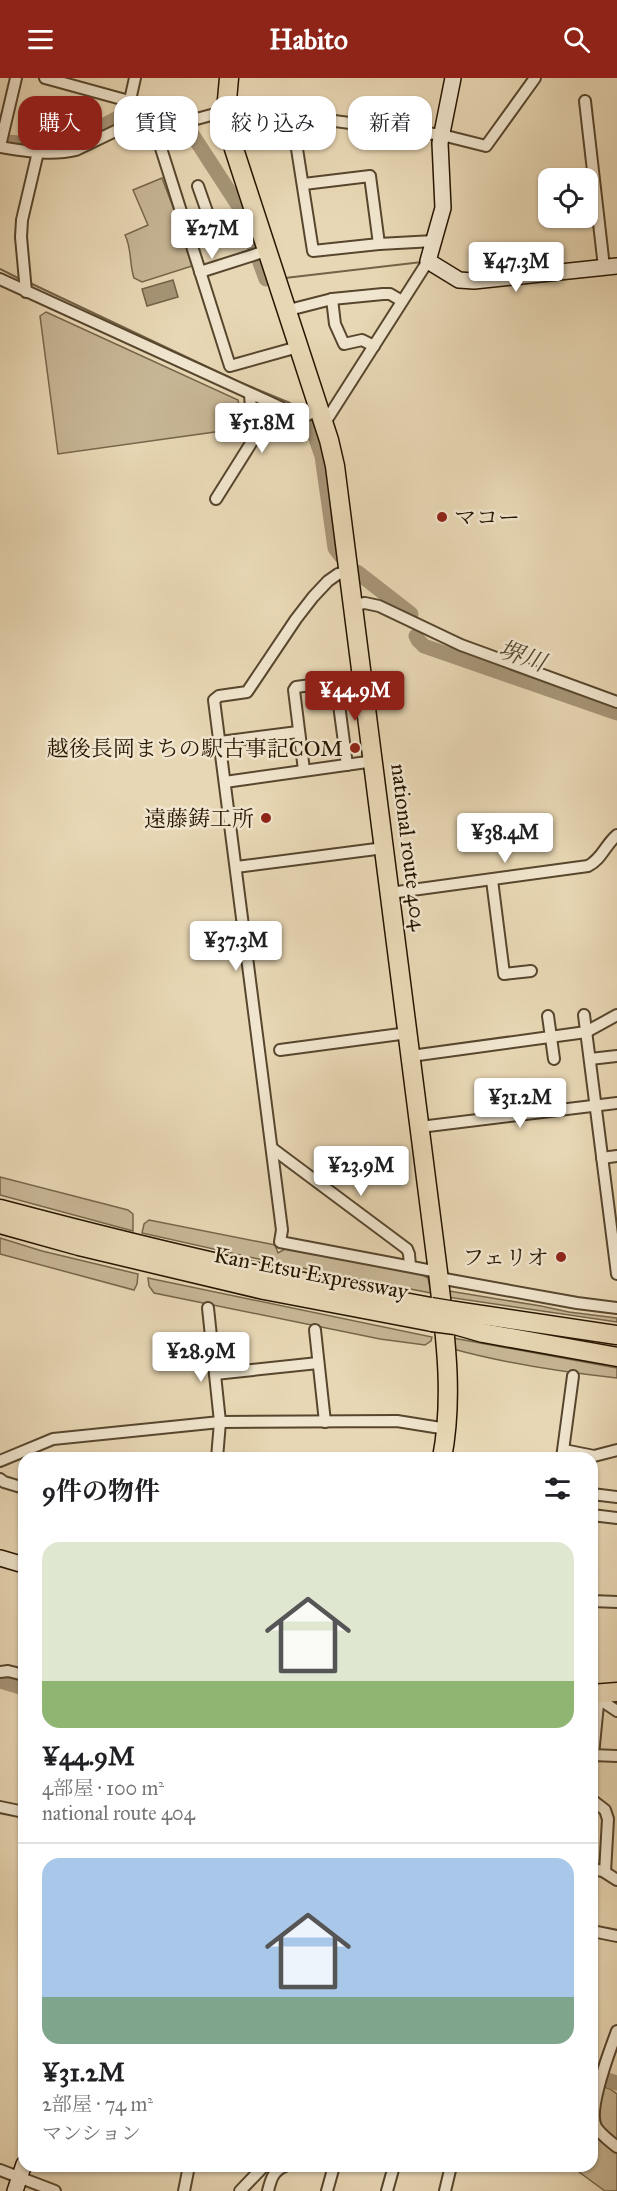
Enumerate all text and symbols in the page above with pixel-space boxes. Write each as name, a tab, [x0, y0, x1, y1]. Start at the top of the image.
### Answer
icon: menu	[24, 23, 57, 56]
text: Habito	[269, 23, 348, 56]
icon: search	[560, 23, 593, 56]
chip: 購入	[18, 96, 102, 150]
chip: 賃貸	[114, 96, 198, 150]
chip: 絞り込み	[210, 96, 336, 150]
chip: 新着	[348, 96, 432, 150]
map controls	[538, 168, 598, 228]
button: locate	[538, 168, 598, 228]
pin: ¥27M	[176, 209, 248, 260]
text: ¥27M	[185, 216, 239, 240]
pin: ¥47.3M	[467, 242, 565, 293]
text: ¥47.3M	[483, 249, 549, 273]
pin: ¥51.8M	[213, 403, 311, 454]
text: ¥51.8M	[229, 410, 295, 434]
place label: マコー	[454, 504, 520, 531]
marker: マコー	[435, 510, 449, 524]
water label: 堺川	[494, 634, 552, 679]
pin: ¥44.9M	[306, 671, 404, 722]
text: ¥44.9M	[319, 678, 391, 702]
place label: 越後長岡まちの駅古事記COM	[47, 735, 343, 762]
marker: 越後長岡まちの駅古事記COM	[348, 741, 362, 755]
street label: national route 404	[385, 762, 433, 933]
place label: 遠藤鋳工所	[144, 805, 254, 832]
marker: 遠藤鋳工所	[259, 811, 273, 825]
pin: ¥38.4M	[456, 813, 554, 864]
text: ¥38.4M	[471, 820, 539, 844]
pin: ¥37.3M	[187, 921, 285, 972]
text: ¥37.3M	[204, 928, 268, 952]
pin: ¥31.2M	[471, 1078, 569, 1129]
text: ¥31.2M	[488, 1085, 552, 1109]
pin: ¥23.9M	[312, 1146, 410, 1197]
text: ¥23.9M	[328, 1153, 394, 1177]
street label: Kan-Etsu Expressway	[212, 1241, 411, 1305]
place label: フェリオ	[462, 1244, 549, 1271]
marker: フェリオ	[554, 1250, 568, 1264]
pin: ¥28.9M	[152, 1332, 250, 1383]
text: ¥28.9M	[166, 1339, 236, 1363]
icon: filters	[541, 1472, 574, 1505]
text: 9件の物件	[42, 1475, 160, 1507]
icon: home	[254, 1581, 362, 1689]
text: ¥44.9M	[42, 1740, 135, 1772]
text: 4部屋 · 100 m²	[42, 1776, 164, 1800]
text: national route 404	[42, 1801, 195, 1825]
icon: home	[254, 1897, 362, 2005]
text: ¥31.2M	[42, 2056, 125, 2088]
text: 2部屋 · 74 m²	[42, 2092, 153, 2116]
text: マンション	[42, 2121, 141, 2145]

